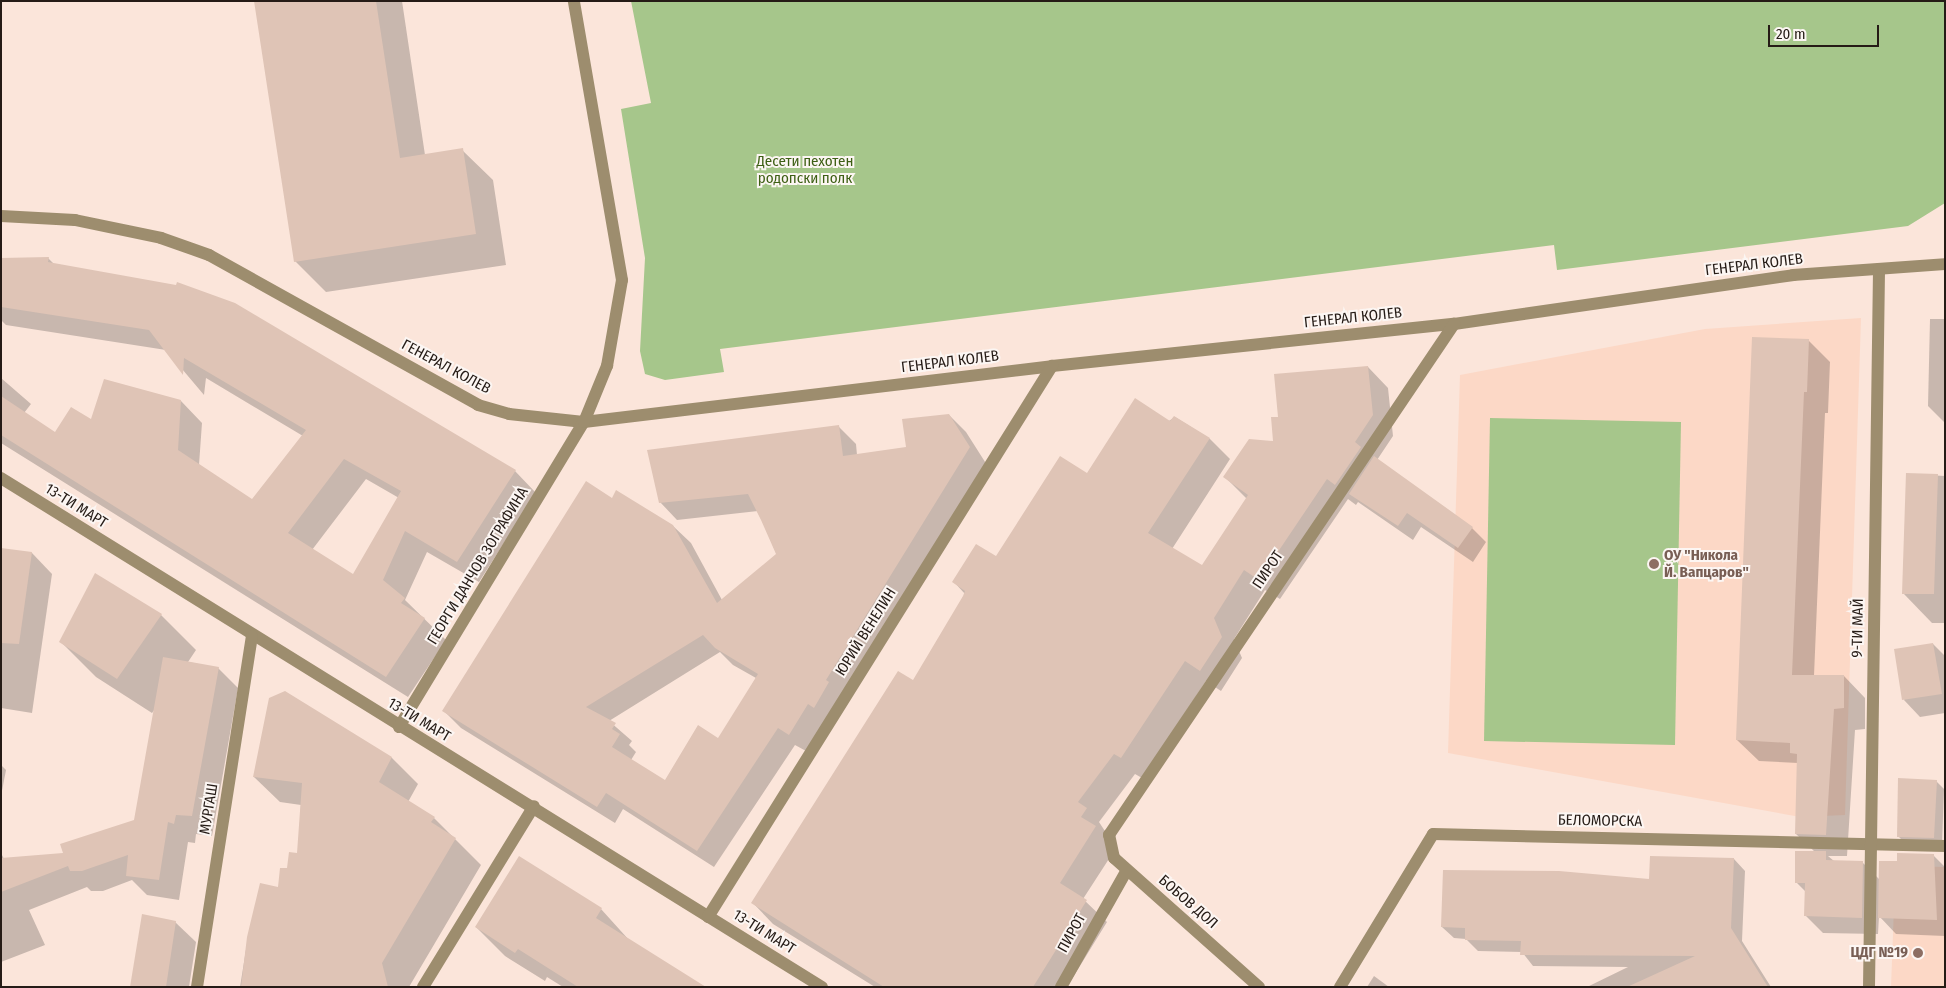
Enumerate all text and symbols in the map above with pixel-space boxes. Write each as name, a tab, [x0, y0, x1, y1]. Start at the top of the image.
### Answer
scale bar	[1771, 15, 1882, 47]
text: 20 m	[1776, 25, 1806, 43]
park label: Десети пехотен родопски полк	[757, 152, 853, 187]
street label: ГЕНЕРАЛ КОЛЕВ	[1704, 250, 1804, 280]
street label: ГЕНЕРАЛ КОЛЕВ	[1303, 304, 1403, 332]
street label: ГЕНЕРАЛ КОЛЕВ	[398, 336, 494, 398]
street label: ГЕНЕРАЛ КОЛЕВ	[900, 347, 1000, 377]
street label: 13-ТИ МАРТ	[42, 480, 110, 532]
street label: ГЕОРГИ ДАНЧОВ ЗОГРАФИНА	[424, 484, 532, 648]
place label: ОУ "Никола Й. Вапцаров"	[1664, 546, 1749, 581]
street label: ПИРОТ	[1249, 548, 1287, 592]
marker: ОУ "Никола Й. Вапцаров"	[1648, 558, 1660, 570]
street label: ЮРИЙ ВЕНЕЛИН	[832, 585, 900, 679]
street label: 9-ТИ МАЙ	[1848, 598, 1868, 658]
street label: 13-ТИ МАРТ	[384, 694, 454, 746]
street label: МУРГАШ	[196, 782, 222, 836]
street label: БЕЛОМОРСКА	[1558, 811, 1642, 831]
street label: БОБОВ ДОЛ	[1155, 871, 1221, 933]
street label: 13-ТИ МАРТ	[730, 906, 798, 958]
street label: ПИРОТ	[1054, 910, 1090, 956]
place label: ЦДГ №19	[1850, 944, 1908, 962]
marker: ЦДГ №19	[1912, 947, 1924, 959]

